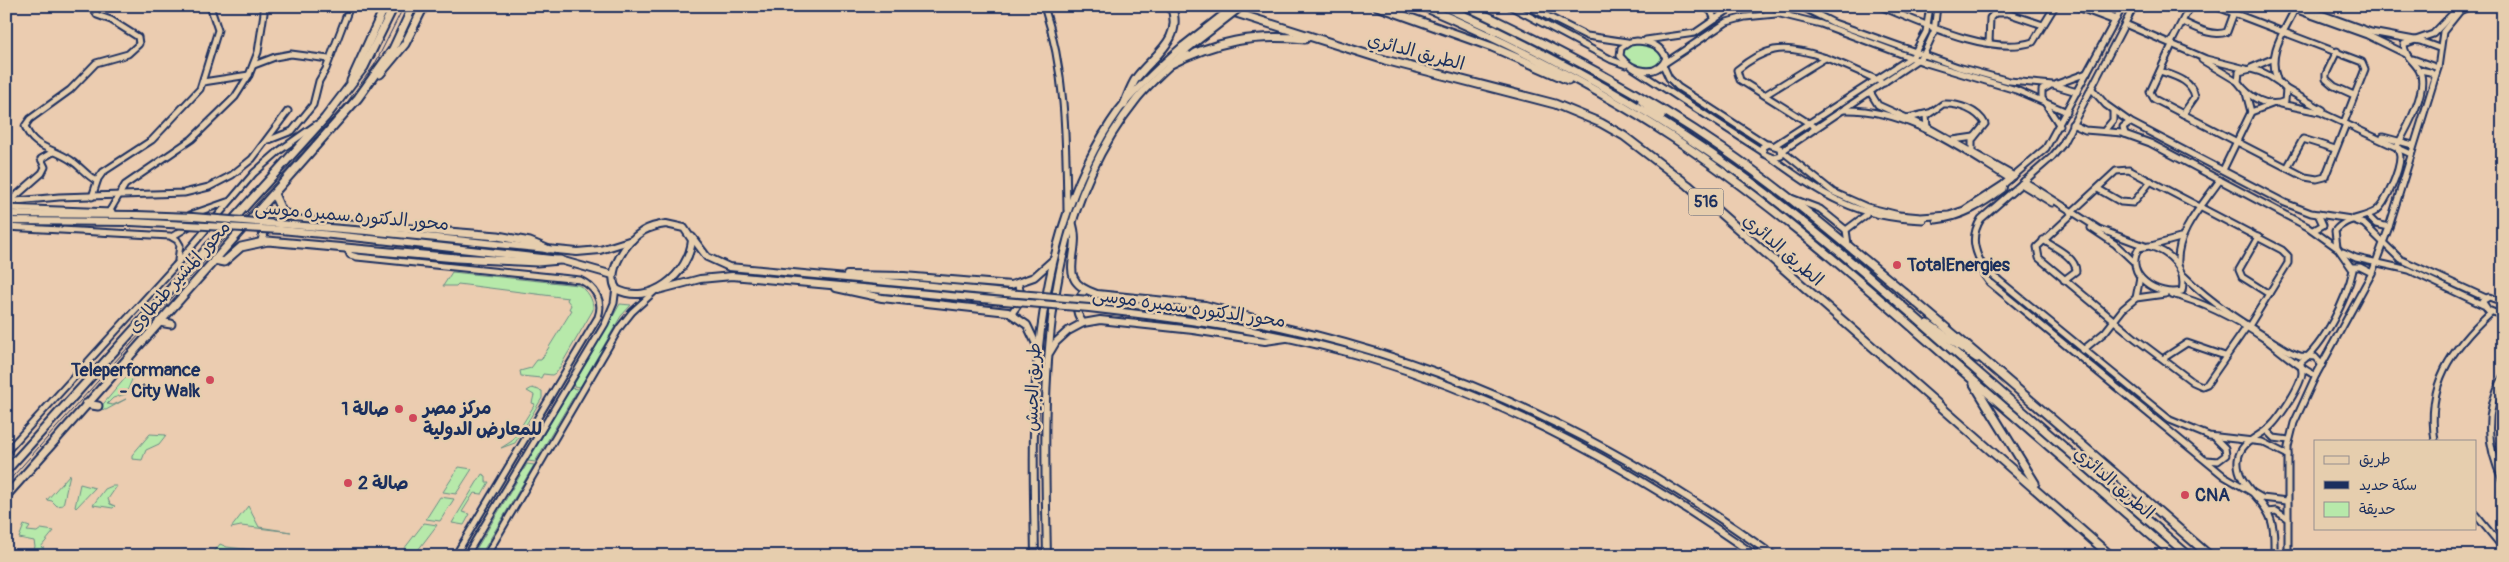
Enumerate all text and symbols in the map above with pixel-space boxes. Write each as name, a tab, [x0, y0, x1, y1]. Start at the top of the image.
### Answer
street label: الطريق الدائري	[1365, 28, 1467, 77]
road number: 516	[1688, 188, 1724, 216]
street label: محور الدكتوره سميره موسى	[254, 196, 450, 236]
street label: الطريق الدائري	[1737, 209, 1828, 292]
street label: محور المشير طنطاوى	[122, 216, 236, 338]
place label: TotalEnergies	[1906, 254, 2011, 277]
marker: TotalEnergies	[1891, 259, 1903, 271]
street label: محور الدكتوره سميره موسى	[1091, 283, 1287, 333]
street label: طريق الجيش	[1020, 342, 1046, 432]
place label: Teleperformance - City Walk	[70, 359, 201, 403]
marker: Teleperformance - City Walk	[204, 374, 216, 386]
place label: مركز مصر للمعارض الدولية	[421, 397, 542, 441]
place label: صالة 1	[342, 398, 389, 421]
marker: صالة 1	[393, 403, 405, 415]
marker: مركز مصر للمعارض الدولية	[407, 412, 419, 424]
legend	[2314, 440, 2476, 530]
street label: الطريق الدائري	[2068, 442, 2159, 525]
text: طريق	[2359, 450, 2391, 469]
place label: صالة 2	[358, 472, 408, 495]
text: سكة حديد	[2359, 476, 2417, 495]
marker: صالة 2	[342, 477, 354, 489]
place label: CNA	[2195, 484, 2230, 507]
marker: CNA	[2179, 489, 2191, 501]
text: حديقة	[2359, 500, 2396, 519]

